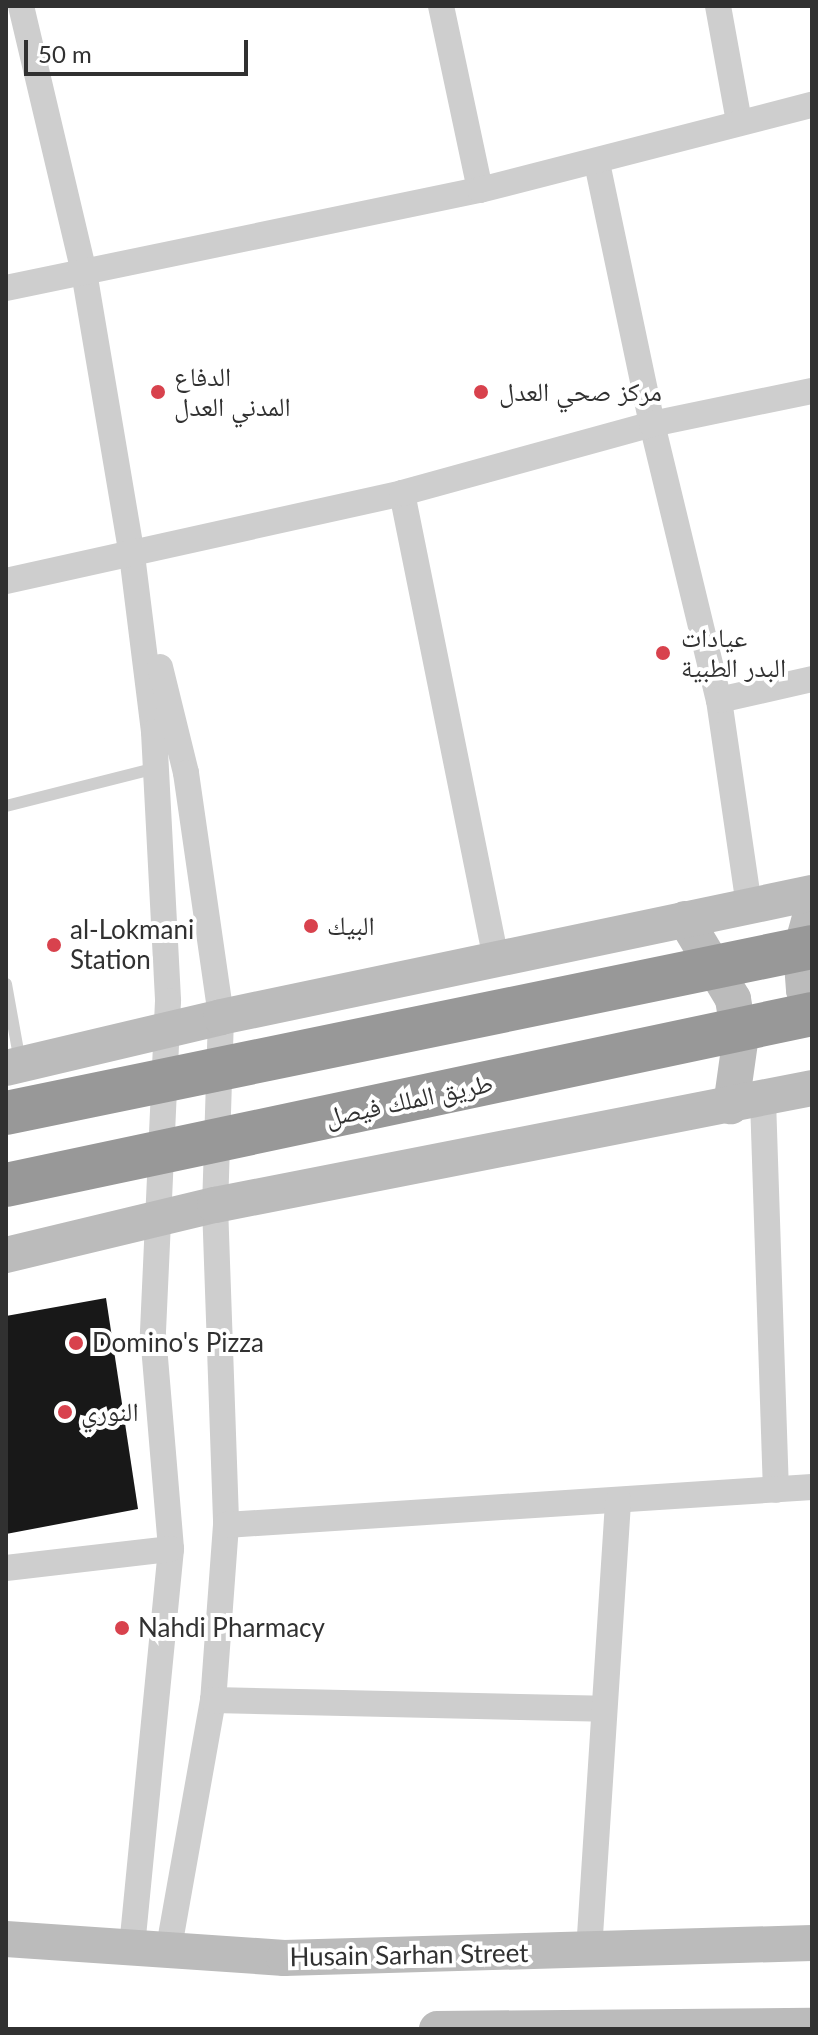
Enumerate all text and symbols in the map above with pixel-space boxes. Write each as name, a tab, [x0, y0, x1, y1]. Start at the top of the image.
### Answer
scale bar	[28, 24, 252, 74]
text: 50 m	[38, 39, 92, 68]
place label: الدفاع المدني العدل	[174, 361, 291, 422]
place label: مركز صحي العدل	[499, 376, 662, 408]
marker: مركز صحي العدل	[470, 381, 492, 403]
marker: الدفاع المدني العدل	[149, 383, 167, 401]
place label: عيادات البدر الطبية	[681, 622, 786, 684]
marker: عيادات البدر الطبية	[652, 642, 674, 664]
place label: البيك	[327, 910, 375, 942]
place label: al-Lokmani Station	[70, 914, 194, 976]
marker: البيك	[302, 917, 320, 935]
marker: al-Lokmani Station	[45, 936, 63, 954]
street label: طريق الملك فيصل	[322, 1067, 496, 1133]
place label: Domino's Pizza	[92, 1327, 264, 1359]
marker: Domino's Pizza	[67, 1334, 85, 1352]
place label: النوري	[81, 1396, 139, 1428]
marker: النوري	[56, 1403, 74, 1421]
place label: Nahdi Pharmacy	[138, 1612, 325, 1644]
marker: Nahdi Pharmacy	[113, 1619, 131, 1637]
street label: Husain Sarhan Street	[289, 1937, 529, 1973]

